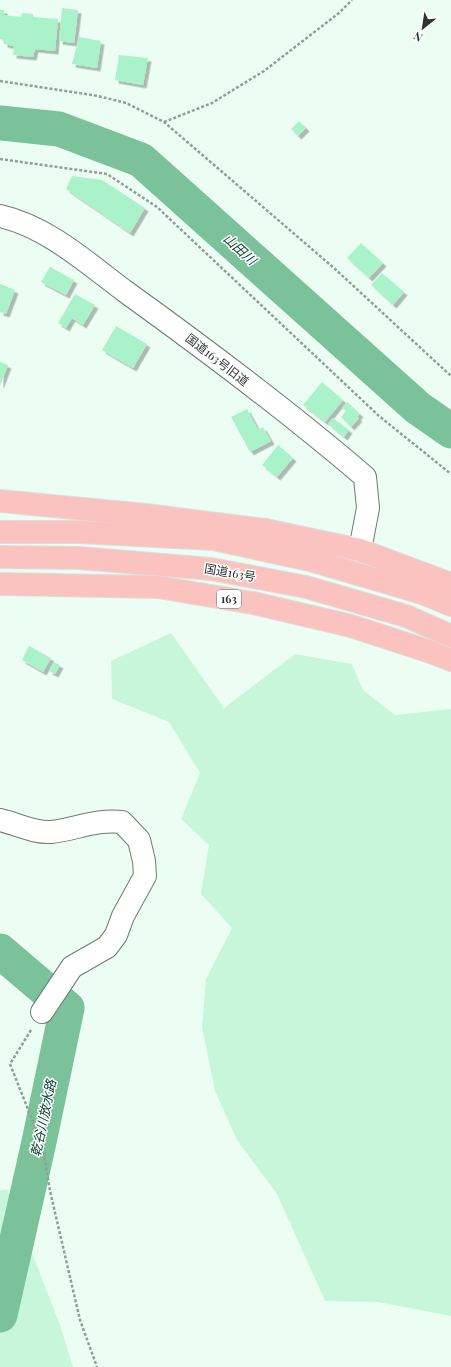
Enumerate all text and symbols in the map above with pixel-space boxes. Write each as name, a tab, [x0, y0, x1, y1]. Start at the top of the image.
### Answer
north arrow	[403, 8, 443, 48]
text: N	[411, 29, 425, 46]
water label: 山田川	[220, 229, 262, 269]
street label: 国道163号旧道	[183, 329, 253, 389]
street label: 国道163号	[203, 560, 257, 584]
road number: 163	[217, 590, 241, 608]
water label: 乾谷川放水路	[26, 1077, 59, 1158]

